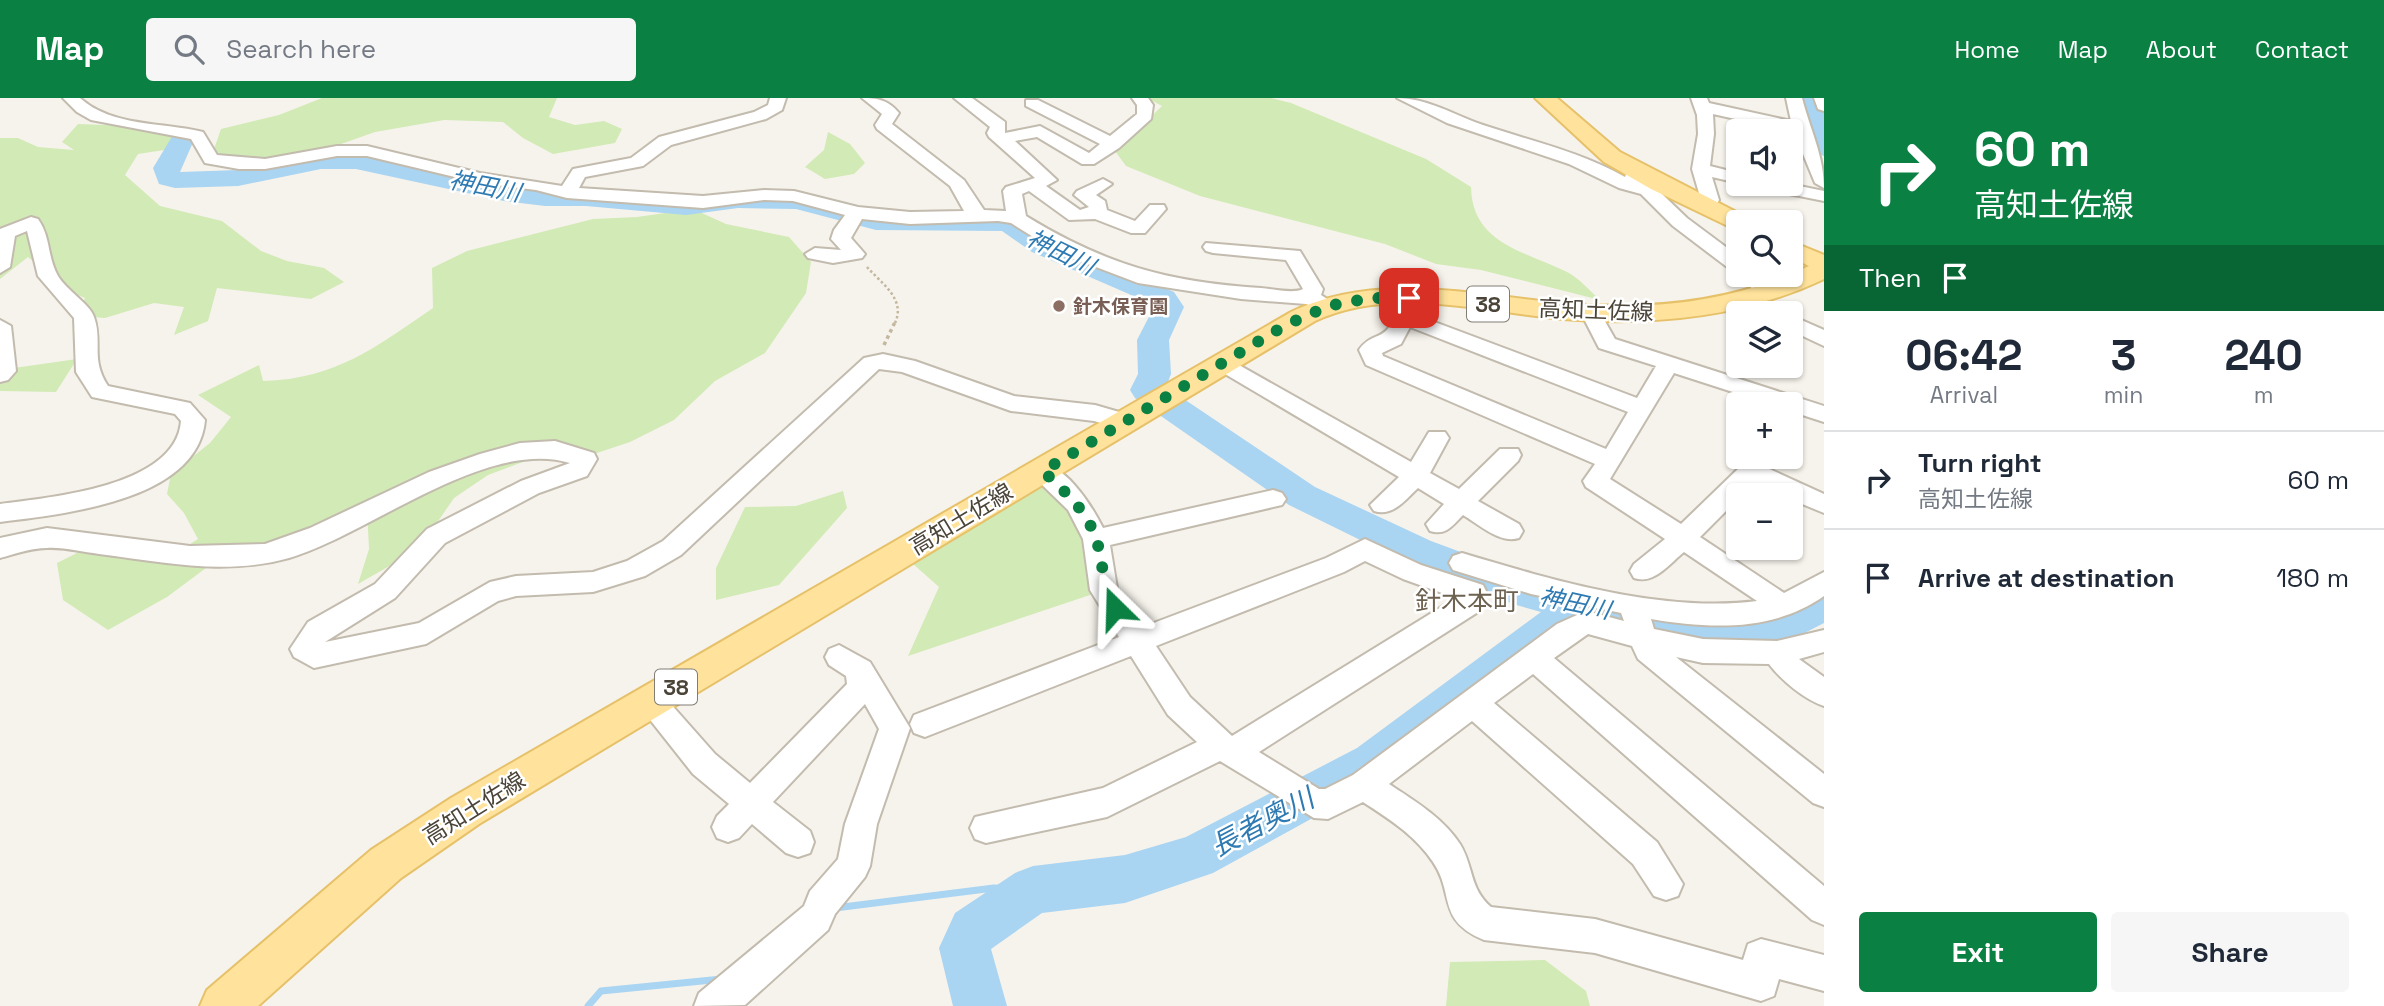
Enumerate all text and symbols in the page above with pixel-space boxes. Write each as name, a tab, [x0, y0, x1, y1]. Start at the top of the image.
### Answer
search box	[146, 18, 636, 81]
text: Map	[35, 28, 104, 70]
icon: search	[170, 30, 208, 68]
text: Search here	[226, 32, 376, 66]
text: Home	[1954, 34, 2020, 65]
text: Map	[2058, 34, 2108, 65]
text: About	[2146, 34, 2217, 65]
text: Contact	[2255, 34, 2349, 65]
text: 60 m	[1974, 118, 2090, 180]
map controls	[1726, 119, 1803, 560]
button: sound	[1726, 119, 1803, 196]
icon: right	[1859, 126, 1950, 217]
water label: 神田川	[447, 164, 526, 209]
text: 高知土佐線	[1974, 185, 2134, 225]
button: search	[1726, 210, 1803, 287]
water label: 神田川	[1022, 222, 1103, 283]
icon: arrive	[1936, 259, 1974, 297]
text: Then	[1859, 261, 1922, 295]
pin	[1379, 268, 1439, 328]
icon: arrive	[1390, 279, 1428, 317]
road number: 38	[1467, 286, 1509, 322]
street label: 高知土佐線	[1538, 293, 1654, 327]
place label: 針木保育園	[1073, 294, 1168, 319]
marker: 針木保育園	[1051, 298, 1067, 314]
button: layers	[1726, 301, 1803, 378]
text: 06:42	[1905, 329, 2023, 382]
text: 3	[2111, 329, 2136, 382]
text: 240	[2225, 329, 2303, 382]
text: Arrival	[1930, 380, 1998, 410]
text: min	[2104, 380, 2143, 410]
text: m	[2254, 380, 2274, 410]
button: +	[1726, 392, 1803, 469]
text: Turn right	[1918, 446, 2042, 480]
icon: right	[1859, 461, 1897, 499]
text: 60 m	[2287, 463, 2349, 497]
street label: 高知土佐線	[904, 477, 1018, 561]
button: −	[1726, 483, 1803, 560]
text: 高知土佐線	[1918, 484, 2033, 514]
icon: arrive	[1859, 559, 1897, 597]
text: Arrive at destination	[1918, 561, 2175, 595]
text: 180 m	[2276, 561, 2349, 595]
position arrow	[1078, 571, 1152, 645]
water label: 神田川	[1537, 580, 1616, 626]
district label: 針木本町	[1415, 584, 1519, 618]
road number: 38	[655, 670, 697, 704]
street label: 高知土佐線	[417, 765, 531, 851]
water label: 長者奥川	[1204, 778, 1323, 864]
button: Exit	[1859, 912, 2097, 992]
button: Share	[2111, 912, 2349, 992]

